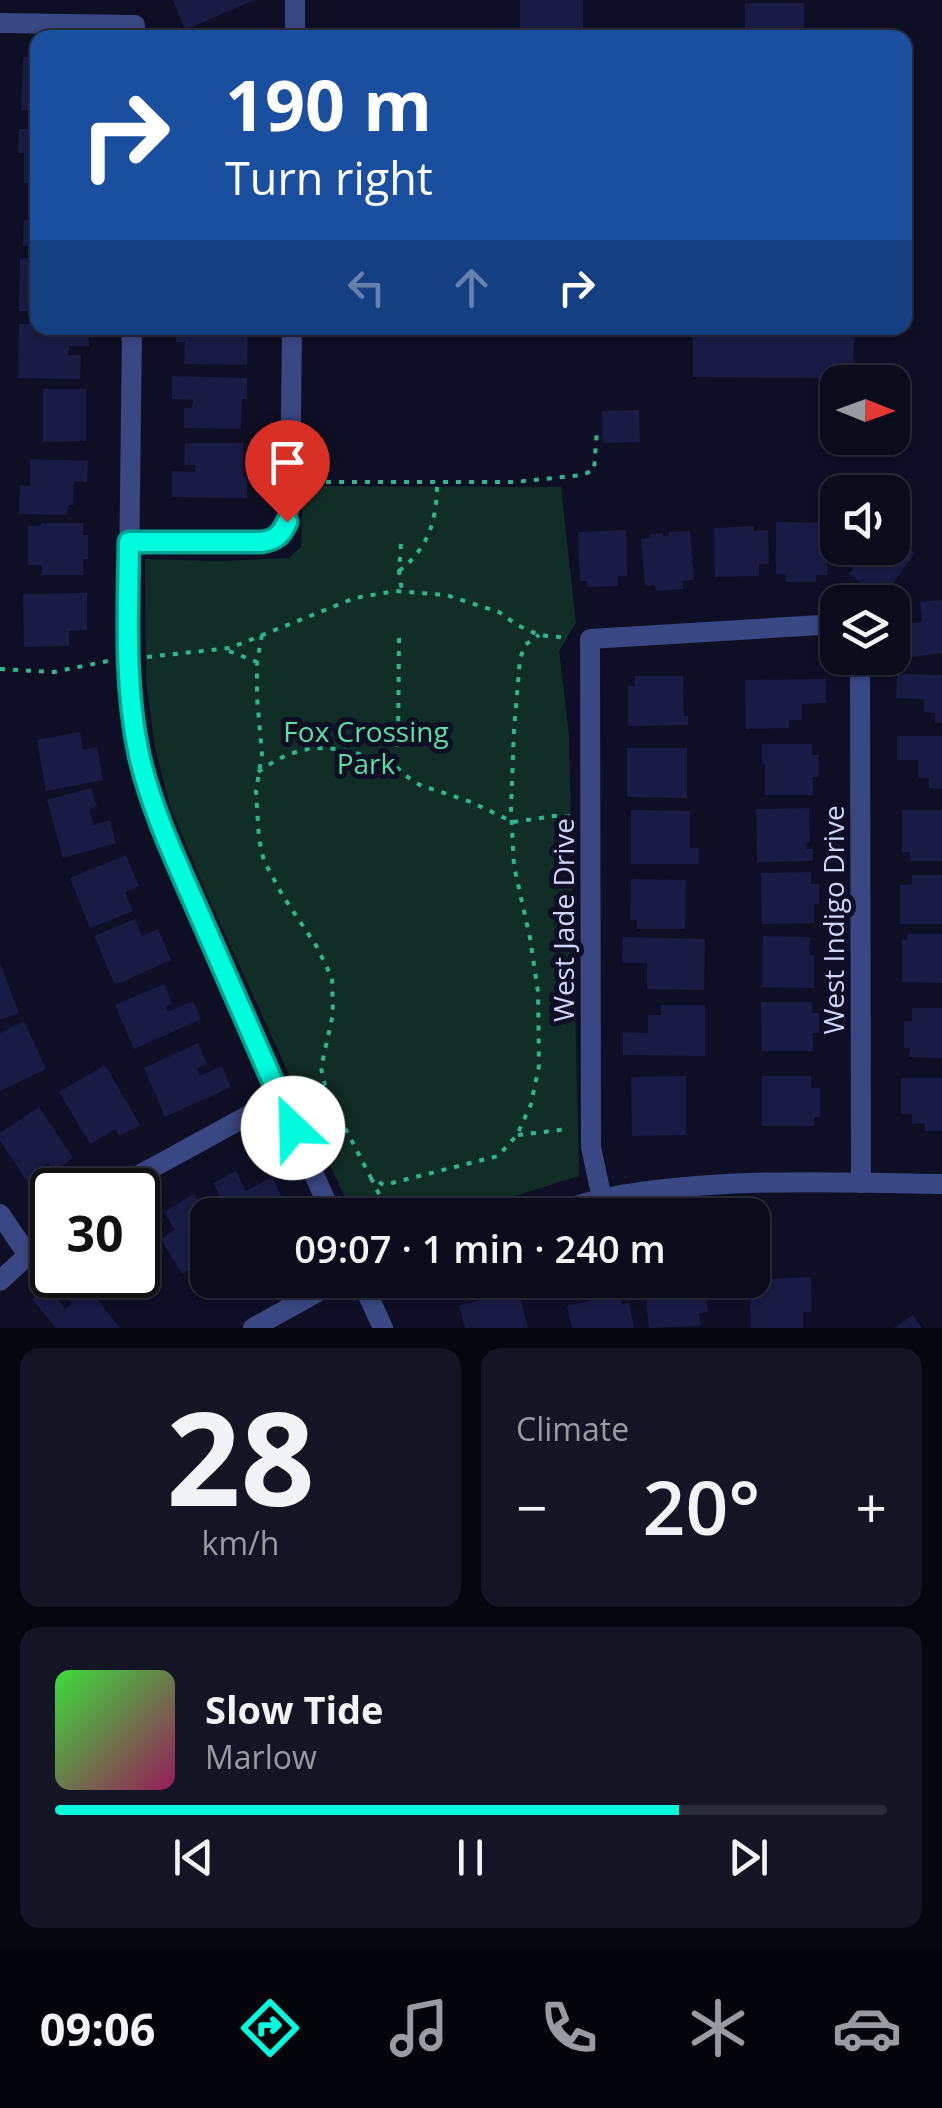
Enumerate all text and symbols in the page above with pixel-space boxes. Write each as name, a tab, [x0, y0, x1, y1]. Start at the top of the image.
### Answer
text: 190 m	[225, 56, 432, 152]
icon: right	[60, 70, 190, 200]
text: Turn right	[225, 147, 433, 208]
icon: left	[339, 260, 394, 315]
icon: ahead	[444, 260, 499, 315]
icon: right	[549, 260, 604, 315]
north arrow	[820, 365, 910, 455]
map controls	[820, 365, 910, 675]
pin	[245, 420, 330, 523]
icon: arrive	[260, 435, 315, 490]
button: sound	[820, 475, 910, 565]
button: layers	[820, 585, 910, 675]
park label: Fox Crossing Park	[283, 712, 449, 782]
street label: West Indigo Drive	[814, 805, 852, 1035]
street label: West Jade Drive	[544, 818, 582, 1022]
position arrow	[241, 1076, 345, 1180]
speed limit sign: 30	[30, 1168, 160, 1298]
text: 09:07 · 1 min · 240 m	[294, 1222, 666, 1274]
text: 28	[166, 1367, 315, 1544]
text: Climate	[516, 1407, 629, 1450]
text: 20°	[643, 1455, 760, 1557]
text: −	[516, 1469, 547, 1544]
text: +	[856, 1469, 887, 1544]
text: km/h	[202, 1521, 279, 1564]
text: Slow Tide	[205, 1683, 384, 1735]
text: Marlow	[205, 1735, 317, 1778]
icon: previous	[166, 1830, 221, 1885]
icon: pause	[443, 1830, 498, 1885]
icon: next	[721, 1830, 776, 1885]
icon: directions	[235, 1993, 305, 2063]
icon: music	[384, 1993, 454, 2063]
icon: phone	[534, 1993, 604, 2063]
icon: climate	[683, 1993, 753, 2063]
icon: car	[832, 1993, 902, 2063]
text: 09:06	[40, 1998, 155, 2059]

